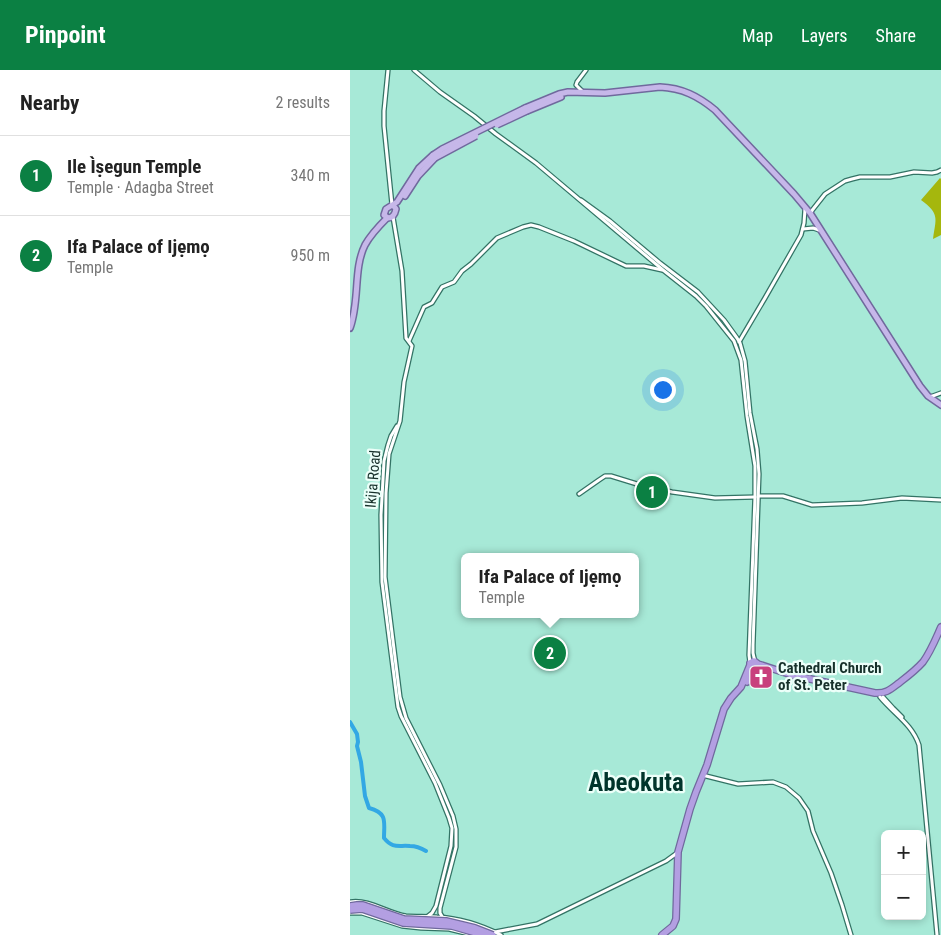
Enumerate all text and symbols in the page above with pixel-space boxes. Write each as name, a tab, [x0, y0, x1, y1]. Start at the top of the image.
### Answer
text: Pinpoint	[25, 21, 106, 49]
text: Map	[742, 25, 773, 46]
text: Layers	[801, 25, 848, 46]
text: Share	[876, 25, 916, 46]
text: Nearby	[20, 91, 79, 115]
text: 2 results	[275, 93, 330, 112]
text: Ile Ìṣegun Temple	[67, 155, 201, 178]
text: 1	[32, 166, 40, 185]
text: 340 m	[291, 166, 330, 185]
text: Temple · Adagba Street	[67, 178, 214, 197]
text: Ifa Palace of Ijẹmọ	[67, 235, 210, 258]
text: 2	[32, 246, 40, 265]
text: 950 m	[291, 246, 330, 265]
text: Temple	[67, 258, 113, 277]
your location	[650, 377, 676, 403]
street label: Ikija Road	[362, 449, 384, 509]
pin: 1	[636, 473, 668, 511]
popup	[461, 553, 639, 618]
text: Ifa Palace of Ijẹmọ	[479, 565, 621, 588]
text: Temple	[479, 588, 525, 607]
pin: 2	[534, 634, 566, 672]
place label: Cathedral Church of St. Peter	[778, 659, 882, 694]
church icon: Cathedral Church of St. Peter	[748, 664, 774, 690]
district label: Abeokuta	[588, 768, 684, 797]
map controls	[881, 830, 926, 920]
button: +	[881, 830, 926, 875]
button: −	[881, 875, 926, 920]

